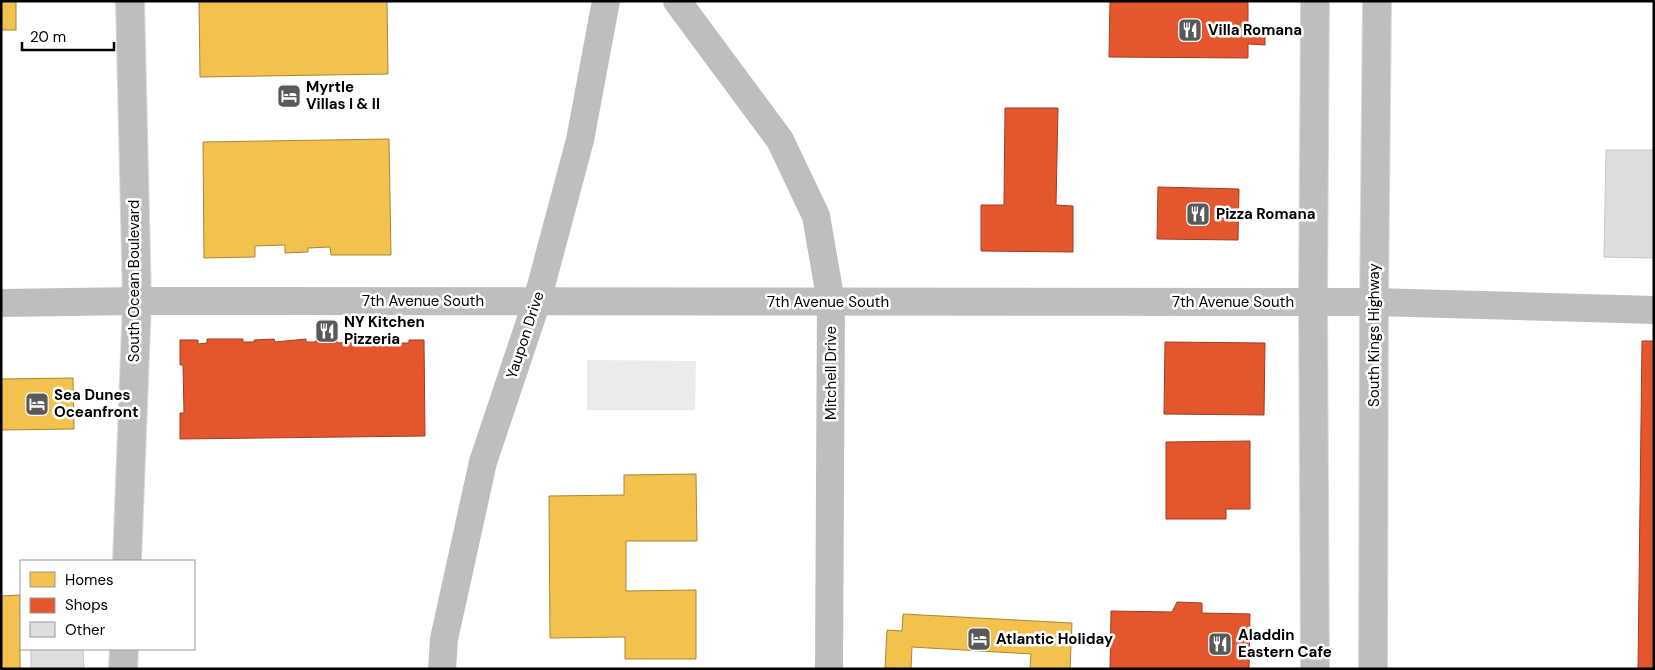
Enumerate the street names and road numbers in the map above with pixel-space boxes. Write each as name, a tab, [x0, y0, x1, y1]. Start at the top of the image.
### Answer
street label: South Ocean Boulevard	[124, 200, 144, 362]
street label: South Kings Highway	[1364, 262, 1384, 407]
street label: Yaupon Drive	[501, 289, 549, 381]
street label: 7th Avenue South	[362, 291, 484, 311]
street label: 7th Avenue South	[767, 292, 889, 312]
street label: 7th Avenue South	[1172, 292, 1294, 312]
street label: Mitchell Drive	[821, 326, 841, 420]

